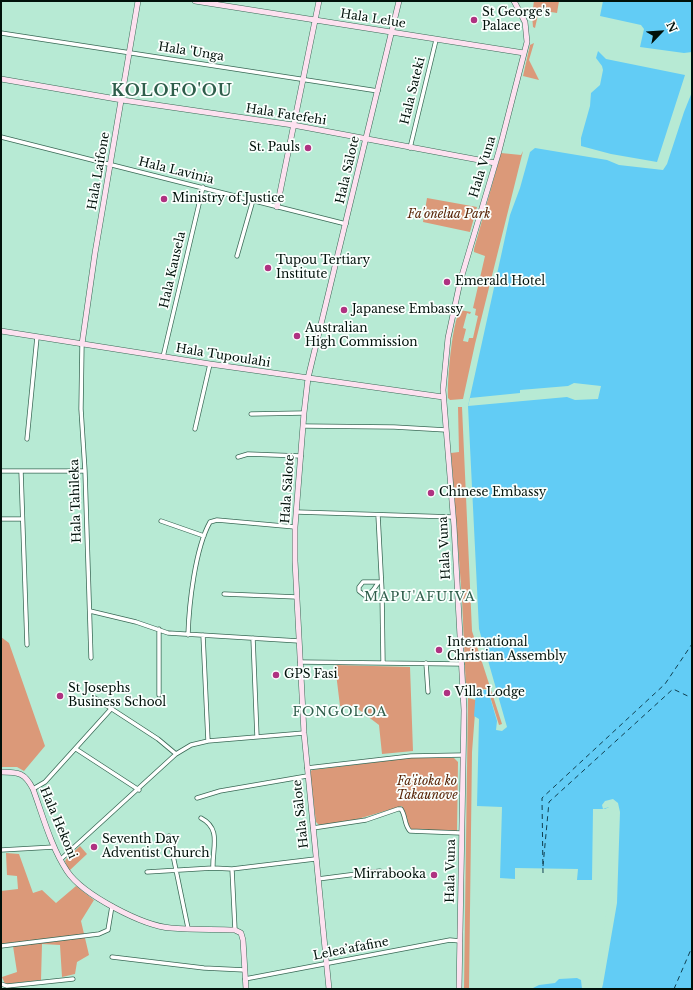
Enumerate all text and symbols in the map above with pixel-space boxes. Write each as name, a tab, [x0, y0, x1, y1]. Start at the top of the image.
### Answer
place label: St George's Palace	[482, 6, 550, 34]
street label: Hala Lelue	[339, 7, 407, 31]
north arrow	[641, 12, 681, 52]
marker: St George's Palace	[469, 15, 479, 25]
text: N	[663, 19, 680, 35]
street label: Hala 'Unga	[157, 40, 225, 64]
street label: Hala Sateki	[398, 56, 428, 126]
district label: KOLOFO'OU	[111, 81, 233, 101]
street label: Hala Fatefehi	[245, 102, 327, 128]
street label: Hala Laifone	[85, 131, 113, 211]
street label: Hala Vuna	[467, 134, 499, 200]
street label: Hala Sālote	[333, 135, 363, 205]
place label: St. Pauls	[249, 141, 300, 155]
marker: St. Pauls	[303, 143, 313, 153]
street label: Hala Lavinia	[137, 155, 215, 187]
place label: Ministry of Justice	[172, 192, 284, 206]
marker: Ministry of Justice	[159, 194, 169, 204]
park label: Fa'onelua Park	[408, 208, 490, 222]
street label: Hala Kausela	[157, 230, 189, 310]
place label: Tupou Tertiary Institute	[276, 254, 370, 282]
marker: Tupou Tertiary Institute	[263, 263, 273, 273]
place label: Emerald Hotel	[455, 275, 545, 289]
marker: Emerald Hotel	[442, 277, 452, 287]
place label: Japanese Embassy	[352, 303, 463, 317]
marker: Japanese Embassy	[339, 305, 349, 315]
place label: Australian High Commission	[305, 322, 417, 350]
marker: Australian High Commission	[292, 331, 302, 341]
street label: Hala Tupoulahi	[175, 341, 271, 371]
street label: Hala Sālote	[278, 454, 298, 524]
street label: Hala Tahileka	[67, 459, 85, 543]
place label: Chinese Embassy	[439, 486, 546, 500]
marker: Chinese Embassy	[426, 488, 436, 498]
street label: Hala Vuna	[436, 516, 454, 580]
district label: MAPU'AFUIVA	[364, 589, 476, 605]
place label: International Christian Assembly	[447, 636, 566, 664]
marker: International Christian Assembly	[434, 645, 444, 655]
place label: GPS Fasi	[284, 668, 338, 682]
marker: GPS Fasi	[271, 670, 281, 680]
place label: St Josephs Business School	[68, 682, 166, 710]
place label: Villa Lodge	[455, 686, 525, 700]
marker: Villa Lodge	[442, 688, 452, 698]
marker: St Josephs Business School	[55, 691, 65, 701]
district label: FONGOLOA	[292, 704, 388, 720]
park label: Fa'itoka ko Takaunove	[396, 775, 458, 803]
street label: Hala Sālote	[290, 779, 312, 849]
street label: Hala Hekoni	[36, 785, 80, 861]
place label: Seventh Day Adventist Church	[102, 833, 210, 861]
street label: Hala Vuna	[443, 839, 459, 903]
marker: Seventh Day Adventist Church	[89, 842, 99, 852]
place label: Mirrabooka	[353, 868, 426, 882]
marker: Mirrabooka	[429, 870, 439, 880]
street label: Lelea’afafine	[312, 935, 390, 963]

